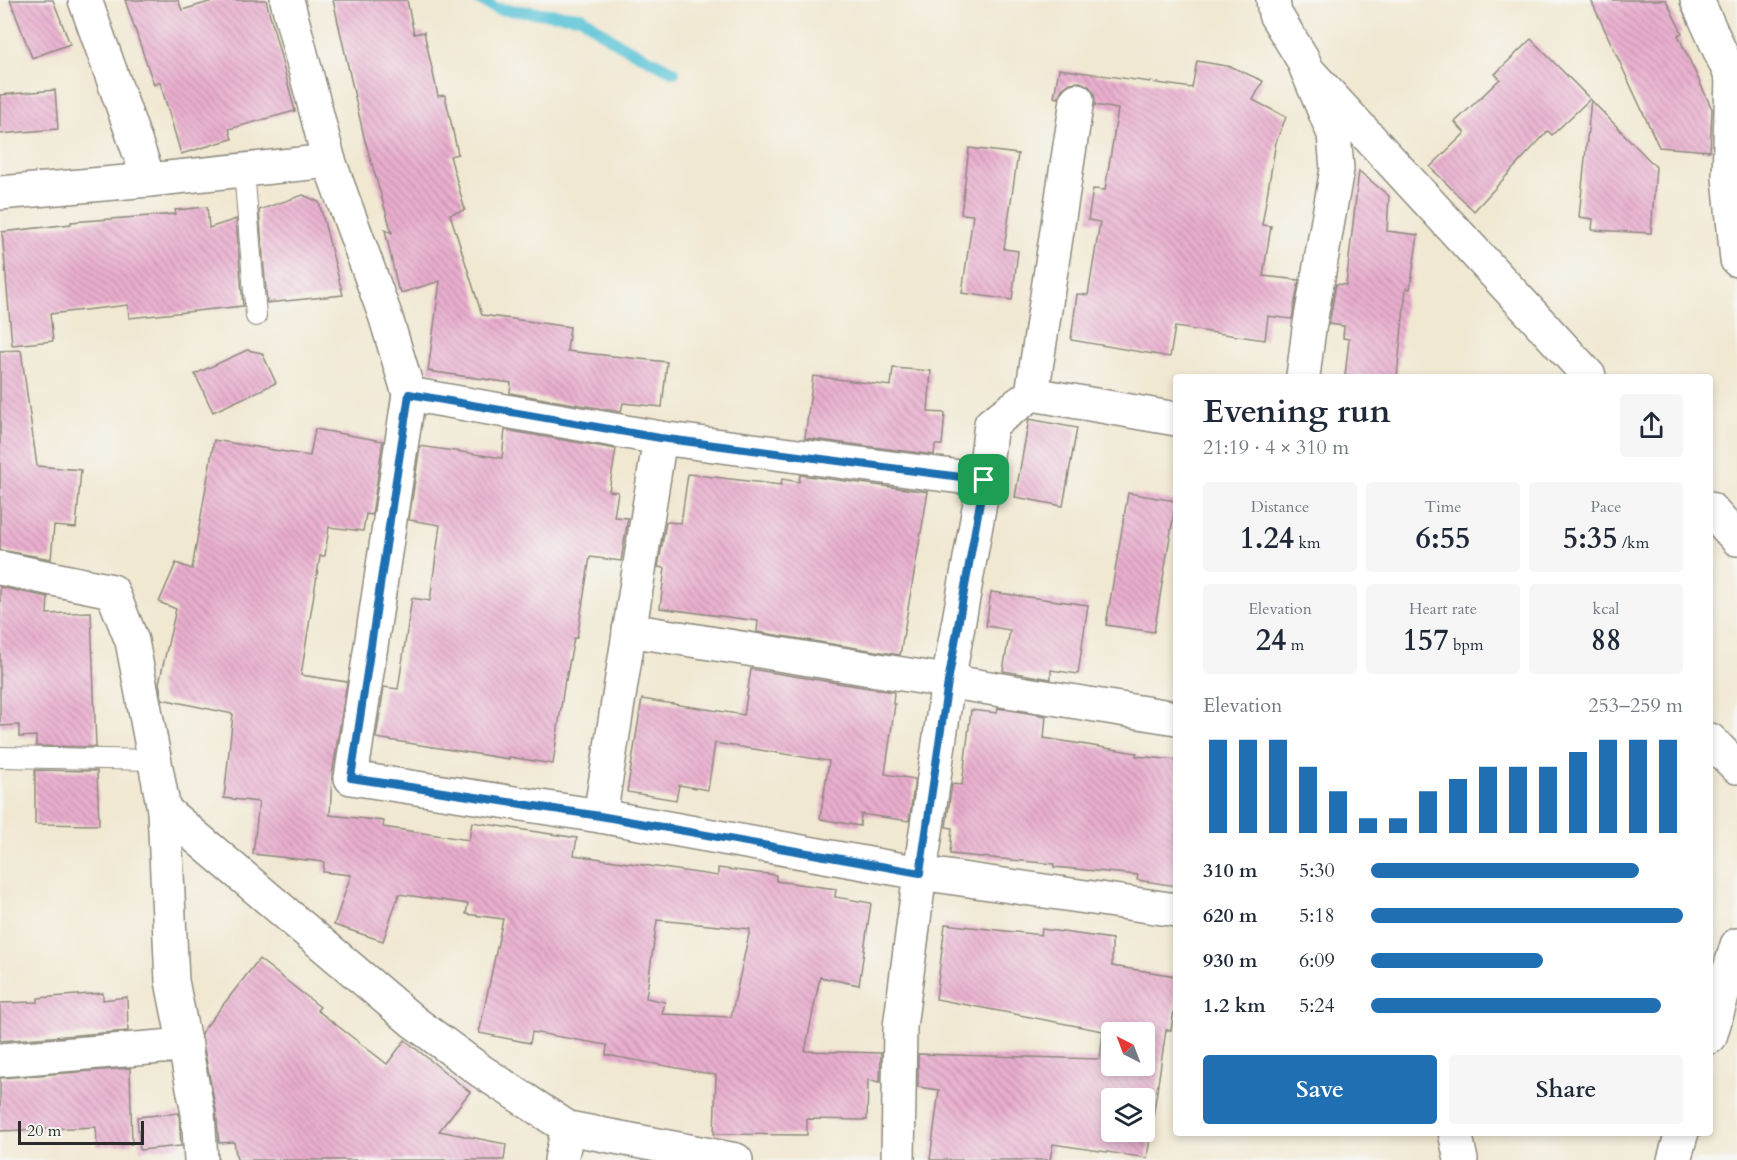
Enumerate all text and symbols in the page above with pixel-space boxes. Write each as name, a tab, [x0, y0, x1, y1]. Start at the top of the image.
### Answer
text: Evening run	[1203, 389, 1391, 434]
button: share	[1620, 394, 1683, 457]
text: 21:19 · 4 × 310 m	[1203, 434, 1349, 461]
pin	[958, 454, 1009, 505]
icon: arrive	[967, 463, 1000, 496]
text: Distance	[1251, 496, 1309, 518]
text: Time	[1424, 496, 1462, 518]
text: Pace	[1591, 496, 1621, 518]
text: 1.24	[1239, 518, 1294, 559]
text: 6:55	[1416, 518, 1470, 559]
text: 5:35	[1563, 518, 1618, 559]
text: km	[1294, 532, 1321, 554]
text: /km	[1618, 532, 1649, 554]
text: Elevation	[1248, 598, 1312, 620]
text: Heart rate	[1409, 598, 1477, 620]
text: kcal	[1593, 598, 1619, 620]
text: 24	[1256, 620, 1286, 661]
text: 157	[1402, 620, 1449, 661]
text: 88	[1591, 620, 1621, 661]
text: m	[1286, 634, 1304, 656]
text: bpm	[1449, 634, 1484, 656]
text: Elevation	[1203, 692, 1282, 719]
text: 253–259 m	[1588, 692, 1683, 719]
text: 310 m	[1203, 857, 1258, 884]
text: 5:30	[1299, 857, 1335, 884]
text: 620 m	[1203, 902, 1258, 929]
text: 5:18	[1299, 902, 1335, 929]
text: 930 m	[1203, 947, 1258, 974]
text: 6:09	[1299, 947, 1335, 974]
text: 1.2 km	[1203, 992, 1266, 1019]
text: 5:24	[1299, 992, 1335, 1019]
north arrow	[1101, 1022, 1155, 1076]
map controls	[1101, 1022, 1155, 1142]
button: Save	[1203, 1055, 1437, 1124]
button: Share	[1449, 1055, 1683, 1124]
button: layers	[1101, 1088, 1155, 1142]
scale bar	[18, 1118, 144, 1146]
text: 20 m	[27, 1120, 61, 1142]

